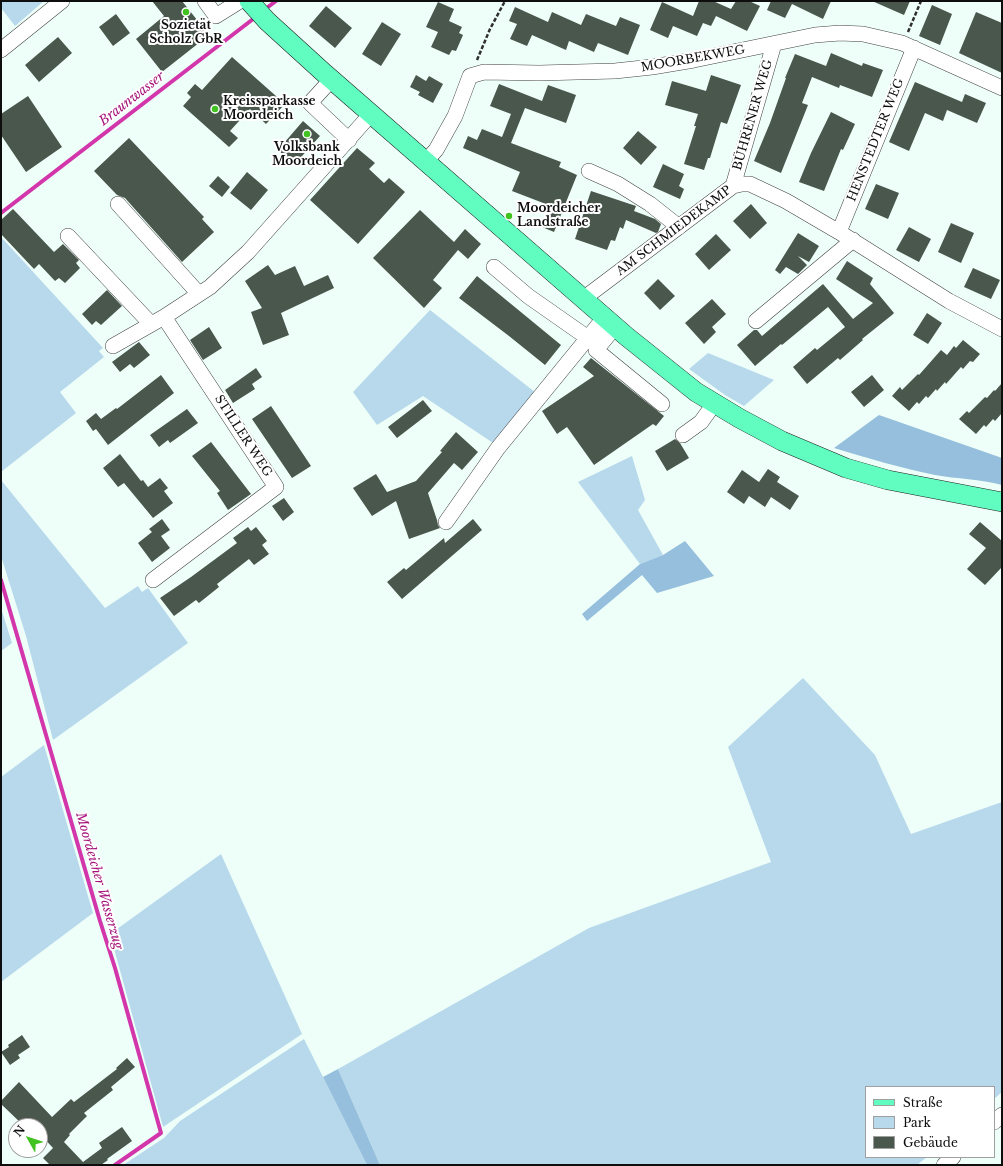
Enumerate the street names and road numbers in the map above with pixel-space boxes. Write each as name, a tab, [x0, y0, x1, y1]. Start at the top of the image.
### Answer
street label: MOORBEKWEG	[640, 43, 746, 75]
street label: BÜHRENER WEG	[730, 58, 776, 172]
street label: HENSTEDTER WEG	[845, 76, 907, 204]
street label: AM SCHMIEDEKAMP	[614, 183, 734, 279]
street label: STILLER WEG	[211, 392, 275, 480]

